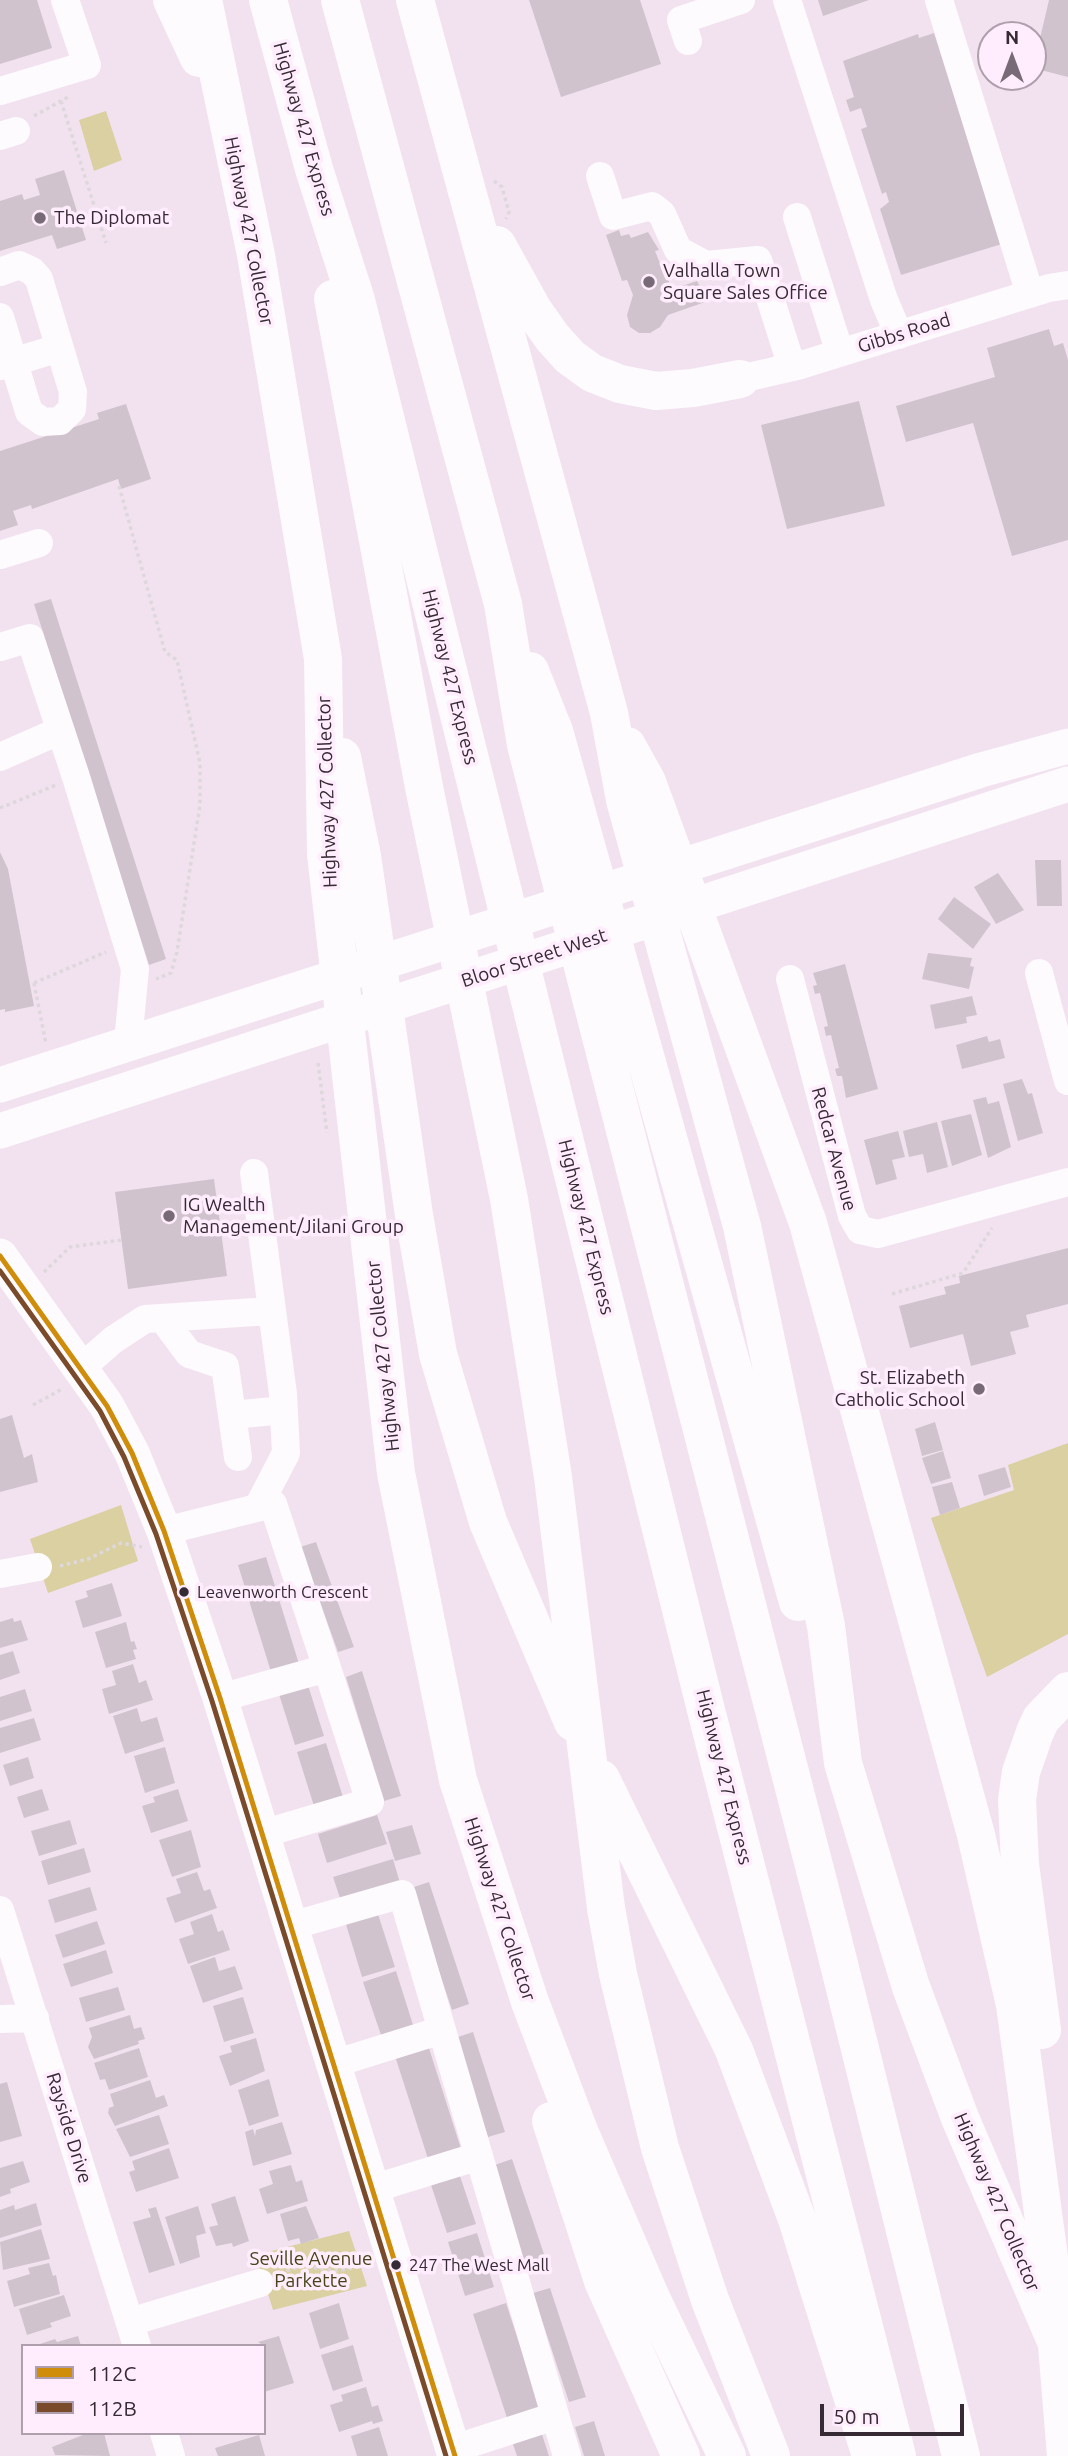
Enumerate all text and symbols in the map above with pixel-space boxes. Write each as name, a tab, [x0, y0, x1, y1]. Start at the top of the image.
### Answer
north arrow	[977, 21, 1047, 91]
text: N	[1005, 26, 1019, 48]
street label: Highway 427 Express	[268, 39, 340, 219]
street label: Highway 427 Collector	[220, 135, 278, 327]
place label: The Diplomat	[54, 207, 169, 229]
marker: The Diplomat	[32, 210, 48, 226]
place label: Valhalla Town Square Sales Office	[663, 260, 828, 304]
marker: Valhalla Town Square Sales Office	[641, 274, 657, 290]
street label: Gibbs Road	[855, 308, 953, 358]
street label: Highway 427 Express	[417, 587, 483, 767]
street label: Highway 427 Collector	[312, 696, 342, 888]
street label: Bloor Street West	[458, 924, 610, 992]
street label: Redcar Avenue	[806, 1084, 862, 1214]
street label: Highway 427 Express	[553, 1137, 619, 1317]
place label: IG Wealth Management/Jilani Group	[183, 1194, 404, 1238]
marker: IG Wealth Management/Jilani Group	[161, 1208, 177, 1224]
street label: Highway 427 Collector	[362, 1259, 404, 1453]
place label: St. Elizabeth Catholic School	[835, 1367, 965, 1411]
marker: St. Elizabeth Catholic School	[971, 1381, 987, 1397]
place label: Leavenworth Crescent	[197, 1582, 368, 1602]
marker: Leavenworth Crescent	[177, 1585, 191, 1599]
street label: Highway 427 Express	[691, 1687, 757, 1867]
street label: Highway 427 Collector	[460, 1814, 540, 2004]
street label: Rayside Drive	[41, 2070, 97, 2186]
street label: Highway 427 Collector	[949, 2109, 1045, 2295]
park label: Seville Avenue Parkette	[249, 2248, 373, 2292]
place label: 247 The West Mall	[409, 2255, 549, 2275]
marker: 247 The West Mall	[389, 2258, 403, 2272]
legend	[21, 2344, 266, 2435]
text: 112C	[88, 2361, 136, 2385]
scale bar	[823, 2390, 967, 2434]
text: 112B	[88, 2396, 137, 2420]
text: 50 m	[833, 2404, 880, 2428]

